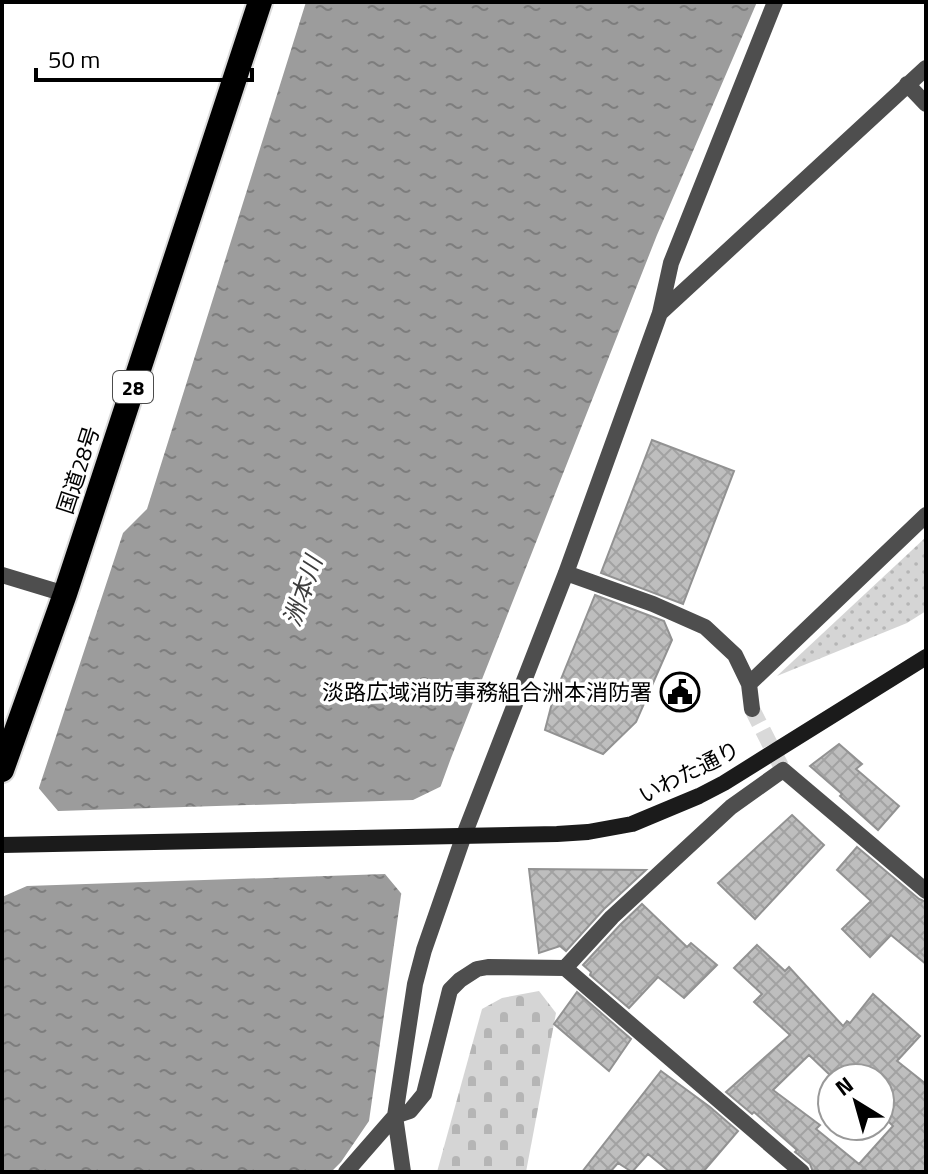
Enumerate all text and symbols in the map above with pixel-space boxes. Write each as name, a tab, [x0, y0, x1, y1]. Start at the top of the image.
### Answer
scale bar	[36, 32, 252, 82]
text: 50 m	[48, 41, 100, 77]
road number: 28	[113, 371, 153, 403]
street label: 国道28号	[48, 422, 108, 518]
water label: 洲本川	[273, 548, 332, 631]
public building icon: 淡路広域消防事務組合洲本消防署	[659, 671, 701, 713]
place label: 淡路広域消防事務組合洲本消防署	[322, 675, 652, 709]
street label: いわた通り	[632, 732, 746, 812]
north arrow	[816, 1062, 896, 1142]
text: N	[828, 1068, 860, 1104]

